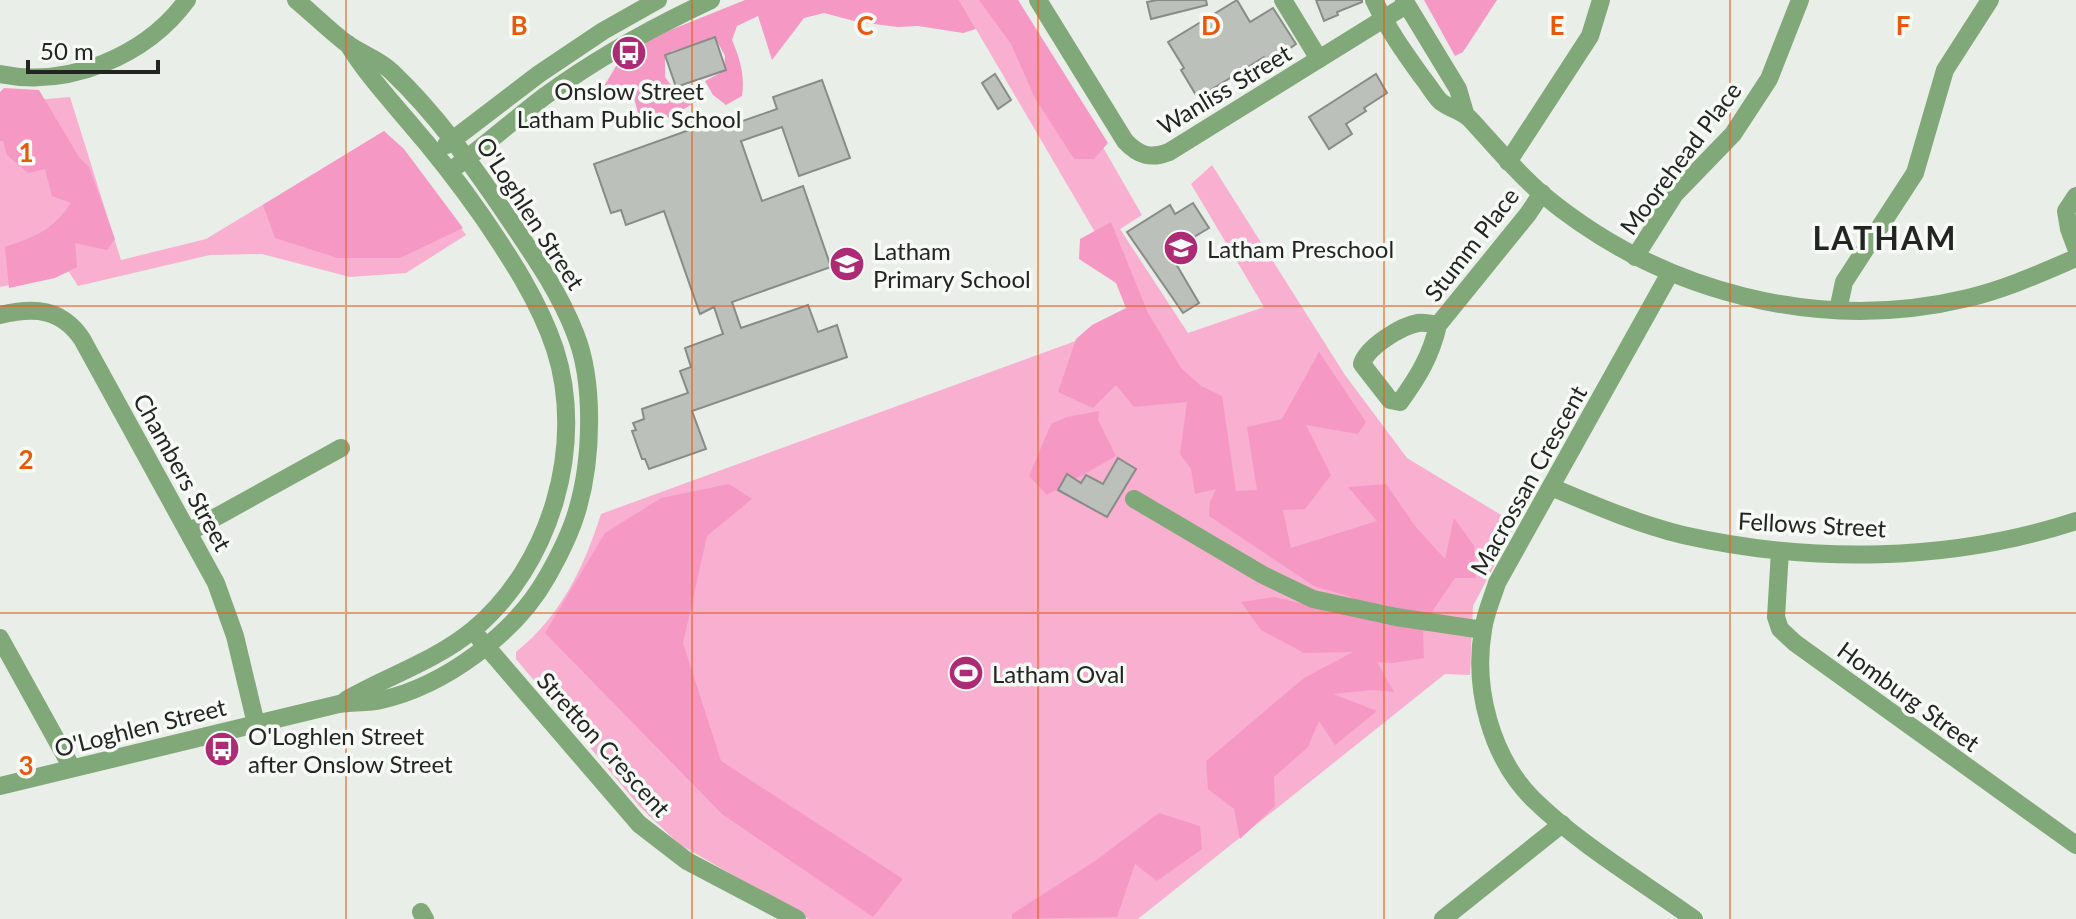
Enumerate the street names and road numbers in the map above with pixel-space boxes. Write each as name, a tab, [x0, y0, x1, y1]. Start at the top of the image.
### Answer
street label: Wanliss Street	[1152, 38, 1296, 140]
street label: Moorehead Place	[1613, 76, 1747, 240]
street label: O'Loghlen Street	[471, 131, 591, 295]
street label: Stumm Place	[1418, 182, 1524, 306]
street label: Macrossan Crescent	[1464, 380, 1592, 580]
street label: Chambers Street	[128, 388, 238, 556]
street label: Fellows Street	[1737, 506, 1887, 542]
street label: Homburg Street	[1832, 635, 1986, 757]
street label: Stretton Crescent	[532, 666, 677, 823]
street label: O'Loghlen Street	[51, 692, 229, 762]

